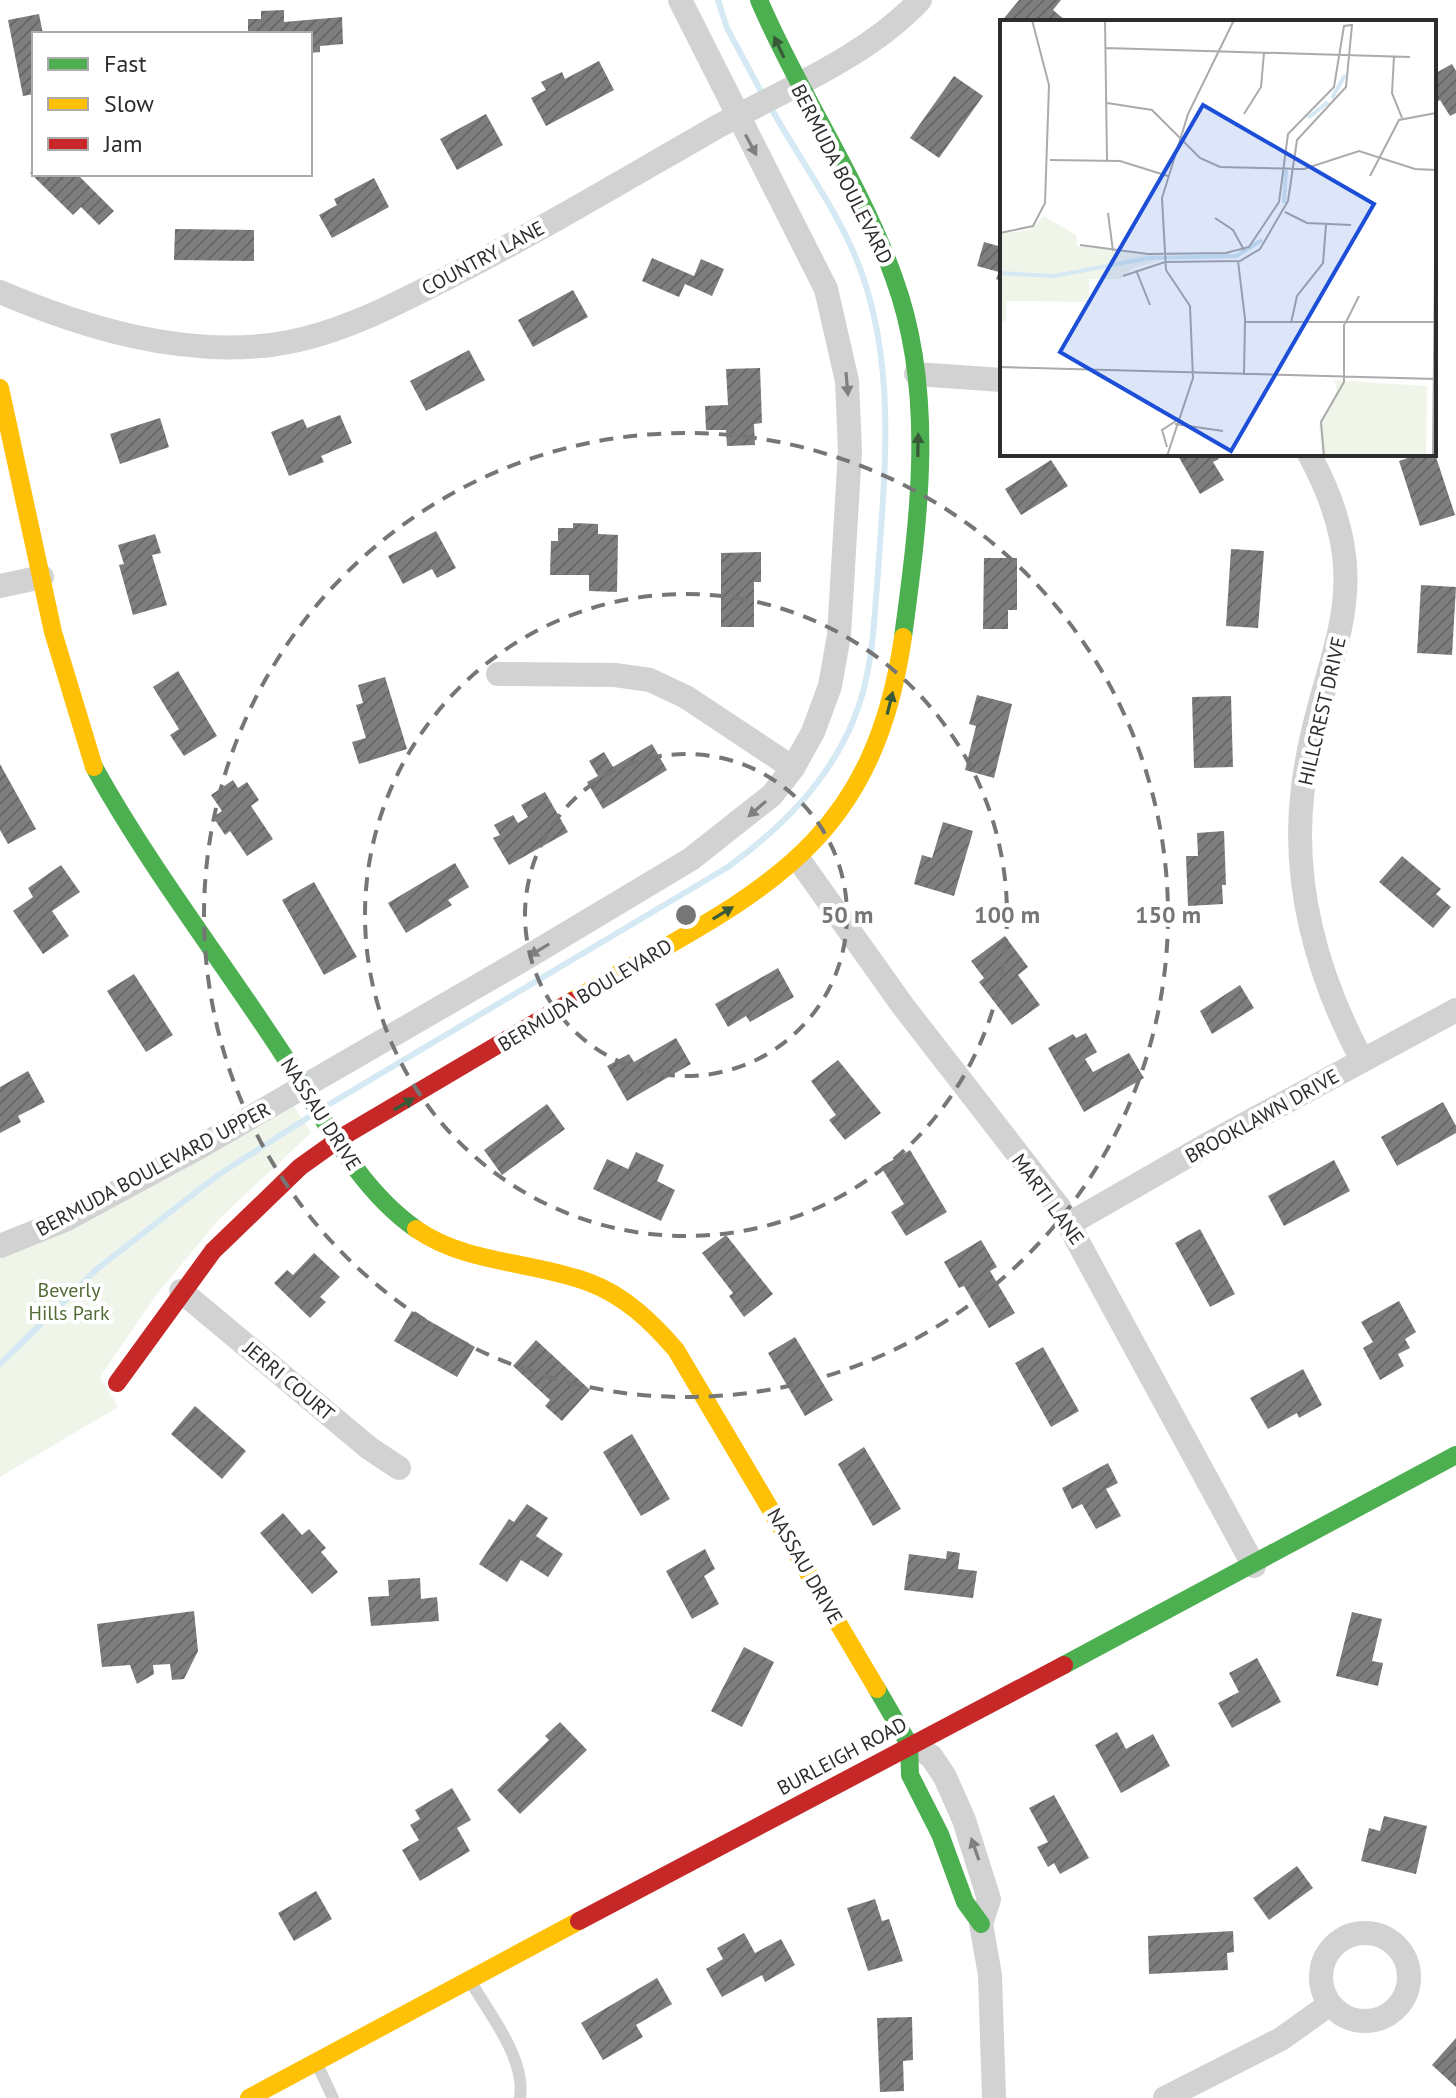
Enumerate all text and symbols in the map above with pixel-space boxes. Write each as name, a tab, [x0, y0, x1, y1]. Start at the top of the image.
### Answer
inset map	[1000, 20, 1436, 456]
legend	[32, 32, 312, 176]
one-way arrow	[772, 36, 786, 59]
text: Fast	[104, 48, 147, 79]
street label: BERMUDA BOULEVARD	[785, 80, 899, 268]
text: Slow	[104, 88, 154, 119]
text: Jam	[103, 128, 142, 159]
one-way arrow	[745, 134, 758, 157]
street label: COUNTRY LANE	[417, 215, 549, 301]
one-way arrow	[840, 372, 853, 397]
one-way arrow	[912, 432, 924, 457]
street label: HILLCREST DRIVE	[1292, 634, 1352, 788]
one-way arrow	[885, 691, 897, 716]
one-way arrow	[747, 799, 766, 817]
text: 50 m	[821, 899, 873, 930]
text: 100 m	[974, 899, 1040, 930]
text: 150 m	[1135, 899, 1201, 930]
centre of rings	[672, 901, 700, 929]
one-way arrow	[712, 906, 734, 920]
street label: BERMUDA BOULEVARD	[493, 933, 677, 1057]
one-way arrow	[528, 943, 551, 957]
street label: NASSAU DRIVE	[275, 1053, 367, 1175]
street label: BROOKLAWN DRIVE	[1180, 1063, 1344, 1169]
street label: BERMUDA BOULEVARD UPPER	[31, 1096, 275, 1242]
one-way arrow	[393, 1097, 415, 1111]
street label: MARTI LANE	[1006, 1148, 1090, 1250]
park label: Beverly Hills Park	[28, 1277, 110, 1326]
street label: JERRI COURT	[237, 1335, 340, 1427]
street label: NASSAU DRIVE	[761, 1503, 849, 1629]
street label: BURLEIGH ROAD	[773, 1711, 911, 1801]
one-way arrow	[968, 1837, 980, 1861]

